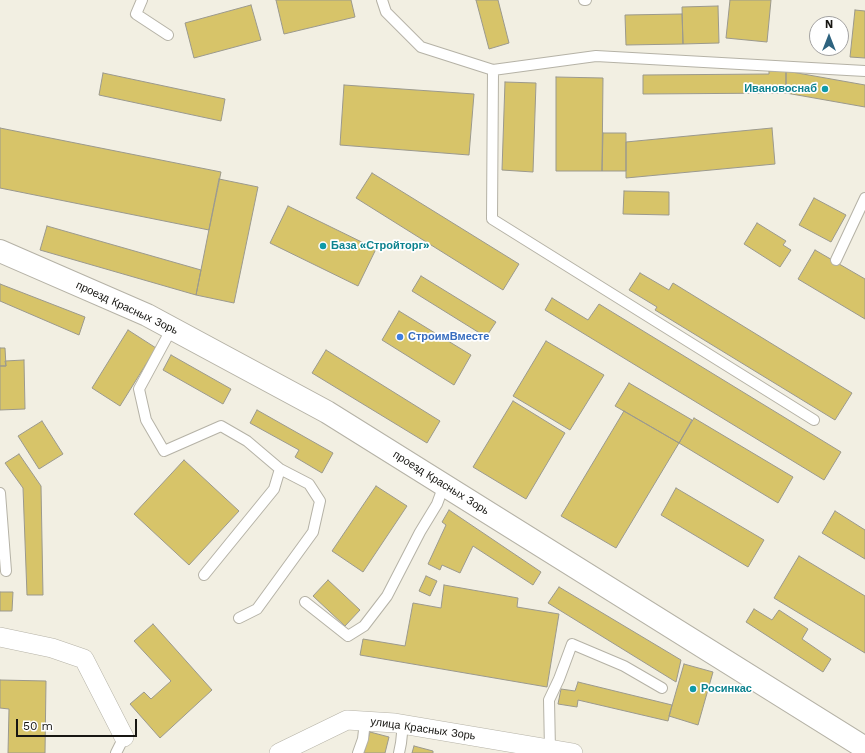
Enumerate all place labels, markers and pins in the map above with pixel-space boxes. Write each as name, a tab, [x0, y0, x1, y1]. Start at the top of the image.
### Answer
place label: Ивановоснаб	[744, 82, 817, 96]
marker: Ивановоснаб	[820, 84, 830, 94]
place label: База «Стройторг»	[331, 239, 429, 253]
marker: База «Стройторг»	[318, 241, 328, 251]
place label: СтроимВместе	[408, 330, 489, 344]
marker: СтроимВместе	[395, 332, 405, 342]
place label: Росинкас	[701, 682, 752, 696]
marker: Росинкас	[688, 684, 698, 694]

